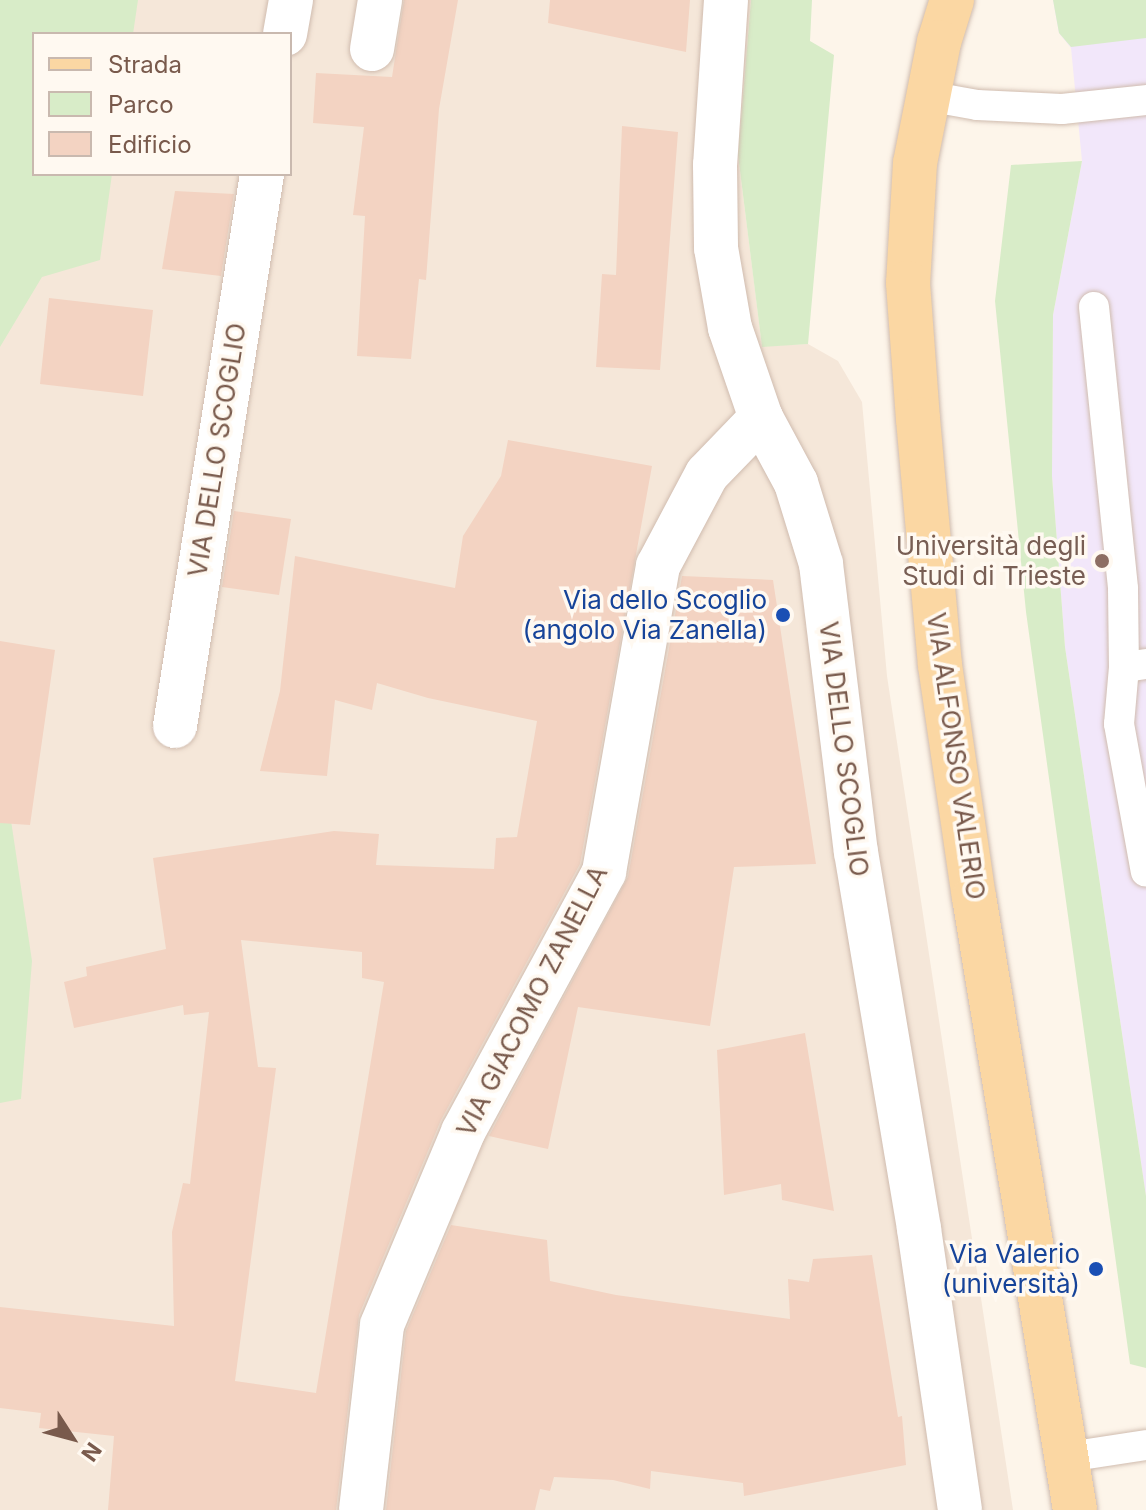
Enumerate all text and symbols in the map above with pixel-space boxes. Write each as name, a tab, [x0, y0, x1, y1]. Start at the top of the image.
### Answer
legend	[32, 32, 292, 176]
text: Strada	[108, 50, 182, 79]
text: Parco	[108, 90, 174, 119]
text: Edificio	[108, 130, 192, 159]
street label: VIA DELLO SCOGLIO	[181, 321, 253, 579]
place label: Università degli Studi di Trieste	[896, 530, 1086, 592]
marker: Università degli Studi di Trieste	[1093, 552, 1111, 570]
place label: Via dello Scoglio (angolo Via Zanella)	[523, 584, 767, 646]
marker: Via dello Scoglio (angolo Via Zanella)	[774, 606, 792, 624]
street label: VIA ALFONSO VALERIO	[920, 610, 992, 902]
street label: VIA DELLO SCOGLIO	[813, 620, 875, 878]
street label: VIA GIACOMO ZANELLA	[450, 860, 614, 1142]
place label: Via Valerio (università)	[942, 1238, 1080, 1300]
marker: Via Valerio (università)	[1087, 1260, 1105, 1278]
north arrow	[32, 1398, 112, 1478]
text: N	[76, 1438, 107, 1467]

